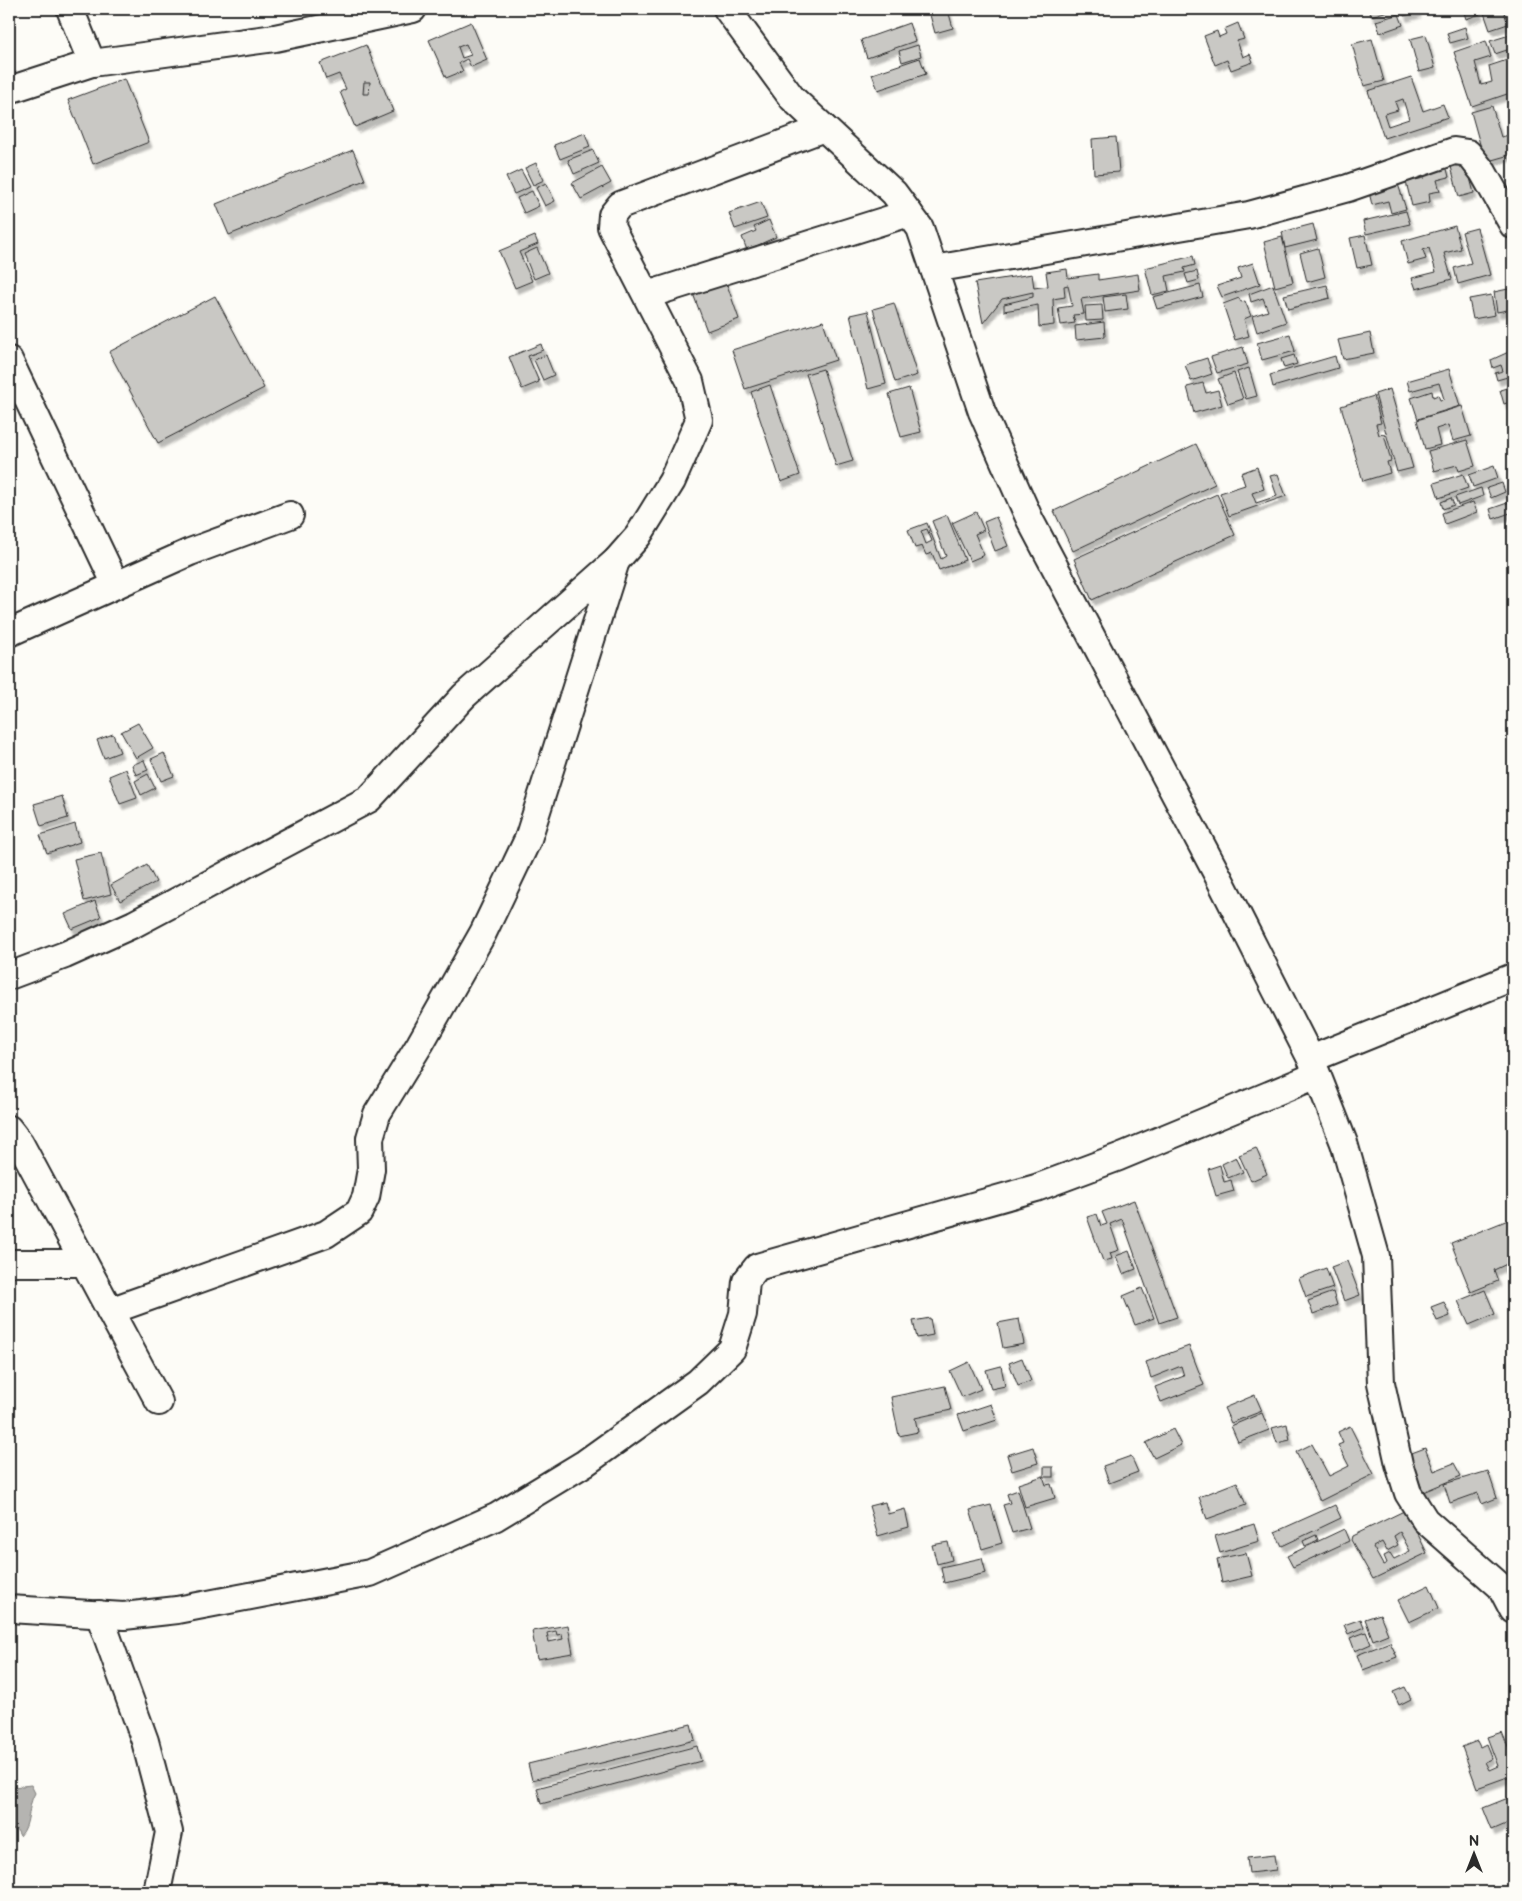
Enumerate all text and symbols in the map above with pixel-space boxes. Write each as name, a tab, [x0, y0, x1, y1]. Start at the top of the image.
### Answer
north arrow	[1450, 1828, 1500, 1878]
text: N	[1469, 1833, 1479, 1850]

